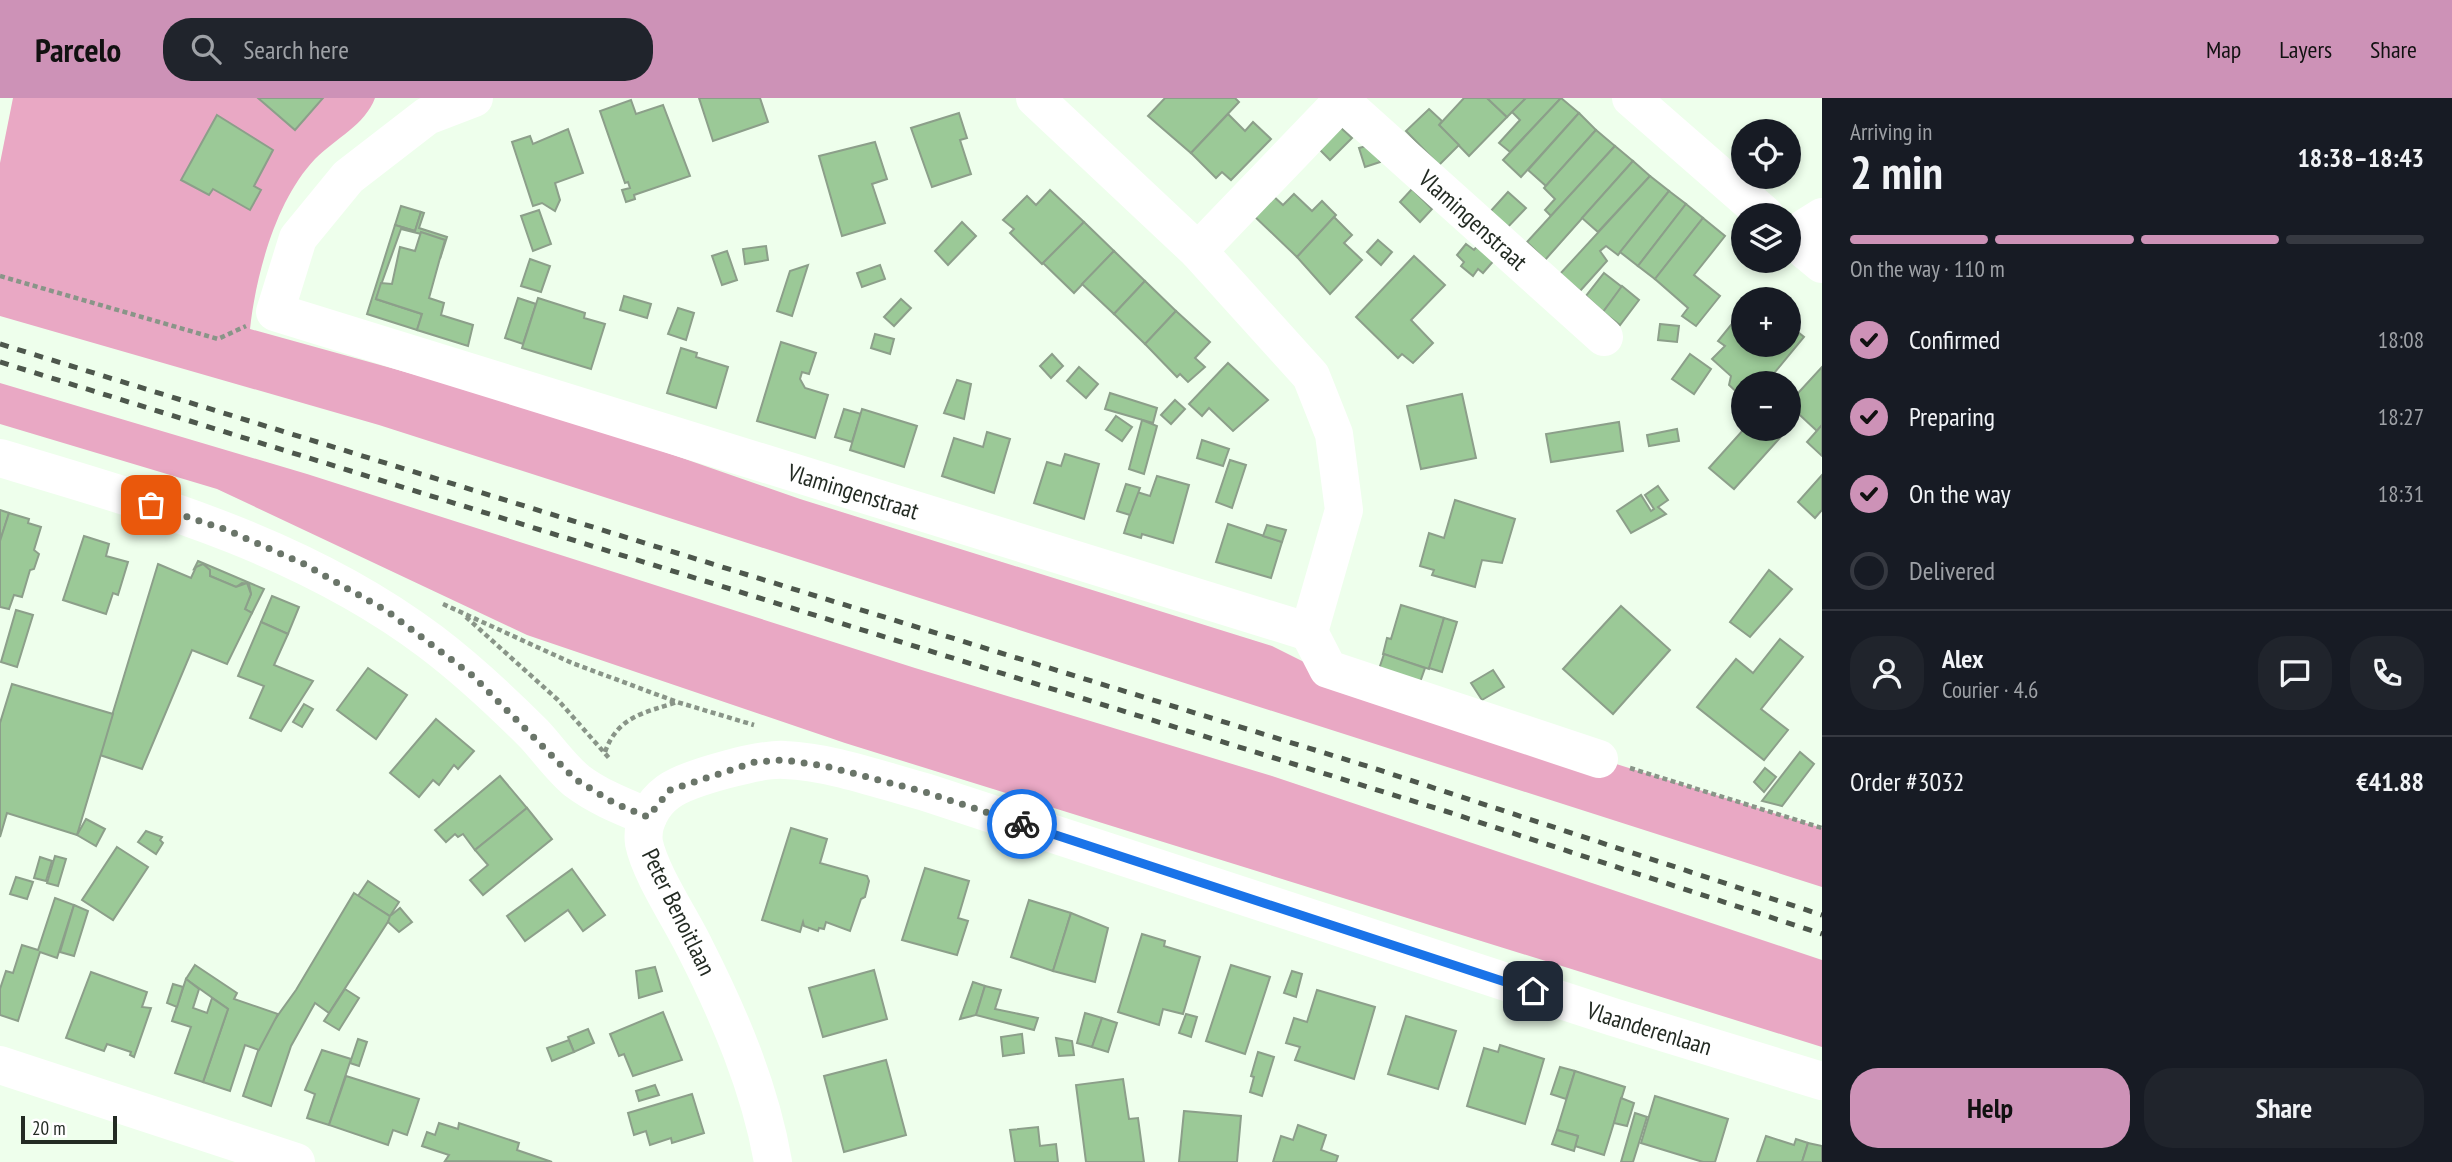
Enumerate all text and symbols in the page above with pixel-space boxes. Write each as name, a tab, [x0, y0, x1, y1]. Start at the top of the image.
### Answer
search box	[163, 18, 653, 81]
text: Parcelo	[35, 28, 121, 71]
icon: search	[187, 30, 225, 68]
text: Search here	[243, 33, 349, 66]
text: Map	[2206, 34, 2241, 65]
text: Layers	[2279, 34, 2332, 65]
text: Share	[2370, 34, 2417, 65]
text: Arriving in	[1850, 117, 1932, 146]
map controls	[1731, 119, 1801, 441]
button: locate	[1731, 119, 1801, 189]
text: 18:38–18:43	[2297, 141, 2424, 174]
text: 2 min	[1850, 142, 1943, 202]
street label: Vlamingenstraat	[1412, 162, 1535, 277]
button: layers	[1731, 203, 1801, 273]
text: On the way · 110 m	[1850, 254, 2005, 283]
button: +	[1731, 287, 1801, 357]
icon: check	[1850, 321, 1888, 359]
text: Confirmed	[1909, 323, 2000, 356]
text: 18:08	[2378, 325, 2424, 354]
button: −	[1731, 371, 1801, 441]
icon: check	[1850, 398, 1888, 436]
text: Preparing	[1909, 400, 1995, 433]
text: 18:27	[2378, 402, 2424, 431]
street label: Vlamingenstraat	[783, 456, 923, 526]
pin	[121, 475, 181, 535]
icon: check	[1850, 475, 1888, 513]
text: On the way	[1909, 477, 2011, 510]
text: 18:31	[2378, 479, 2424, 508]
icon: bag	[132, 486, 170, 524]
text: Delivered	[1909, 554, 1995, 587]
button: person	[1850, 636, 1924, 710]
button: chat	[2258, 636, 2332, 710]
button: phone	[2350, 636, 2424, 710]
text: Alex	[1942, 642, 1983, 675]
text: Courier · 4.6	[1942, 675, 2038, 704]
text: Order #3032	[1850, 765, 1965, 798]
text: €41.88	[2356, 765, 2424, 798]
courier	[987, 789, 1057, 859]
icon: bike	[1003, 805, 1041, 843]
street label: Peter Benoitlaan	[635, 844, 723, 980]
pin	[1503, 961, 1563, 1021]
icon: home	[1514, 972, 1552, 1010]
street label: Vlaanderenlaan	[1582, 994, 1716, 1062]
button: Help	[1850, 1068, 2130, 1148]
button: Share	[2144, 1068, 2424, 1148]
scale bar	[21, 1113, 117, 1145]
text: 20 m	[32, 1116, 66, 1140]

